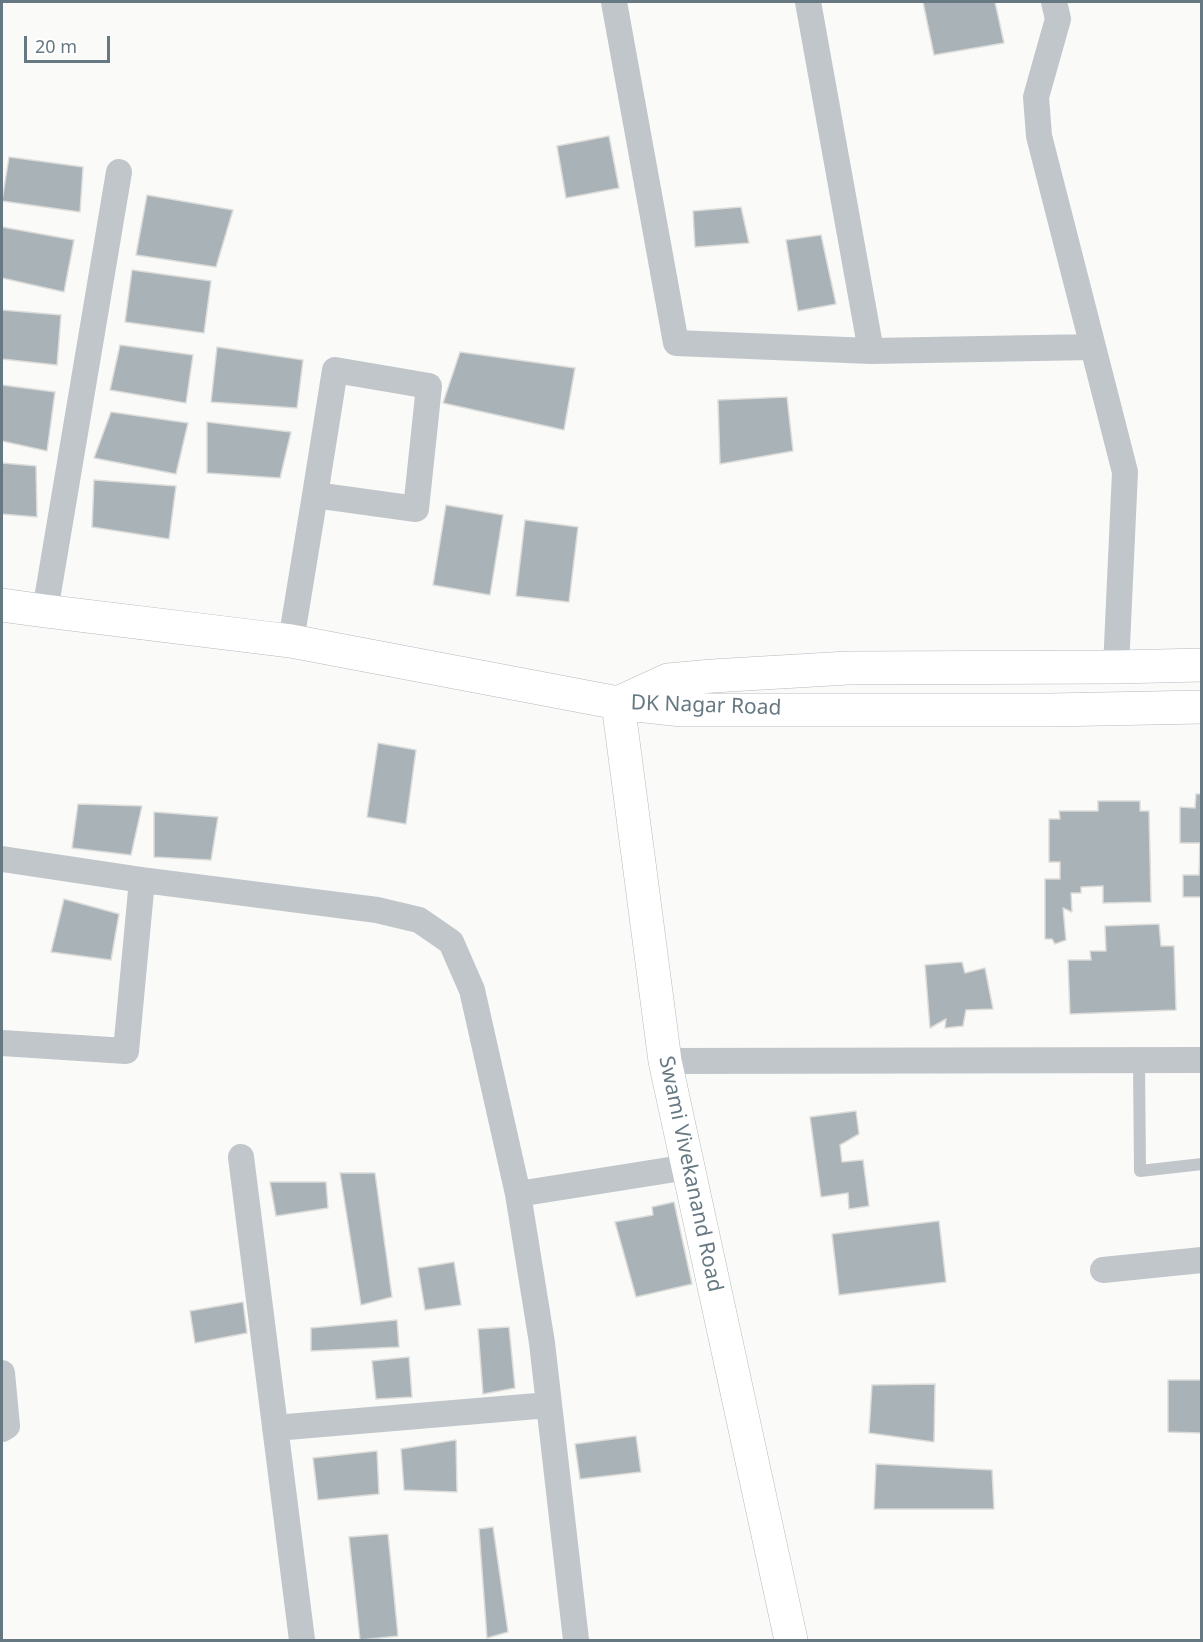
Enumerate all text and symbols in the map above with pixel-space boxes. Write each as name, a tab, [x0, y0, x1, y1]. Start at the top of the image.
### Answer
scale bar	[27, 24, 112, 62]
text: 20 m	[35, 34, 77, 58]
street label: DK Nagar Road	[630, 691, 782, 721]
street label: Swami Vivekanand Road	[653, 1054, 727, 1294]

